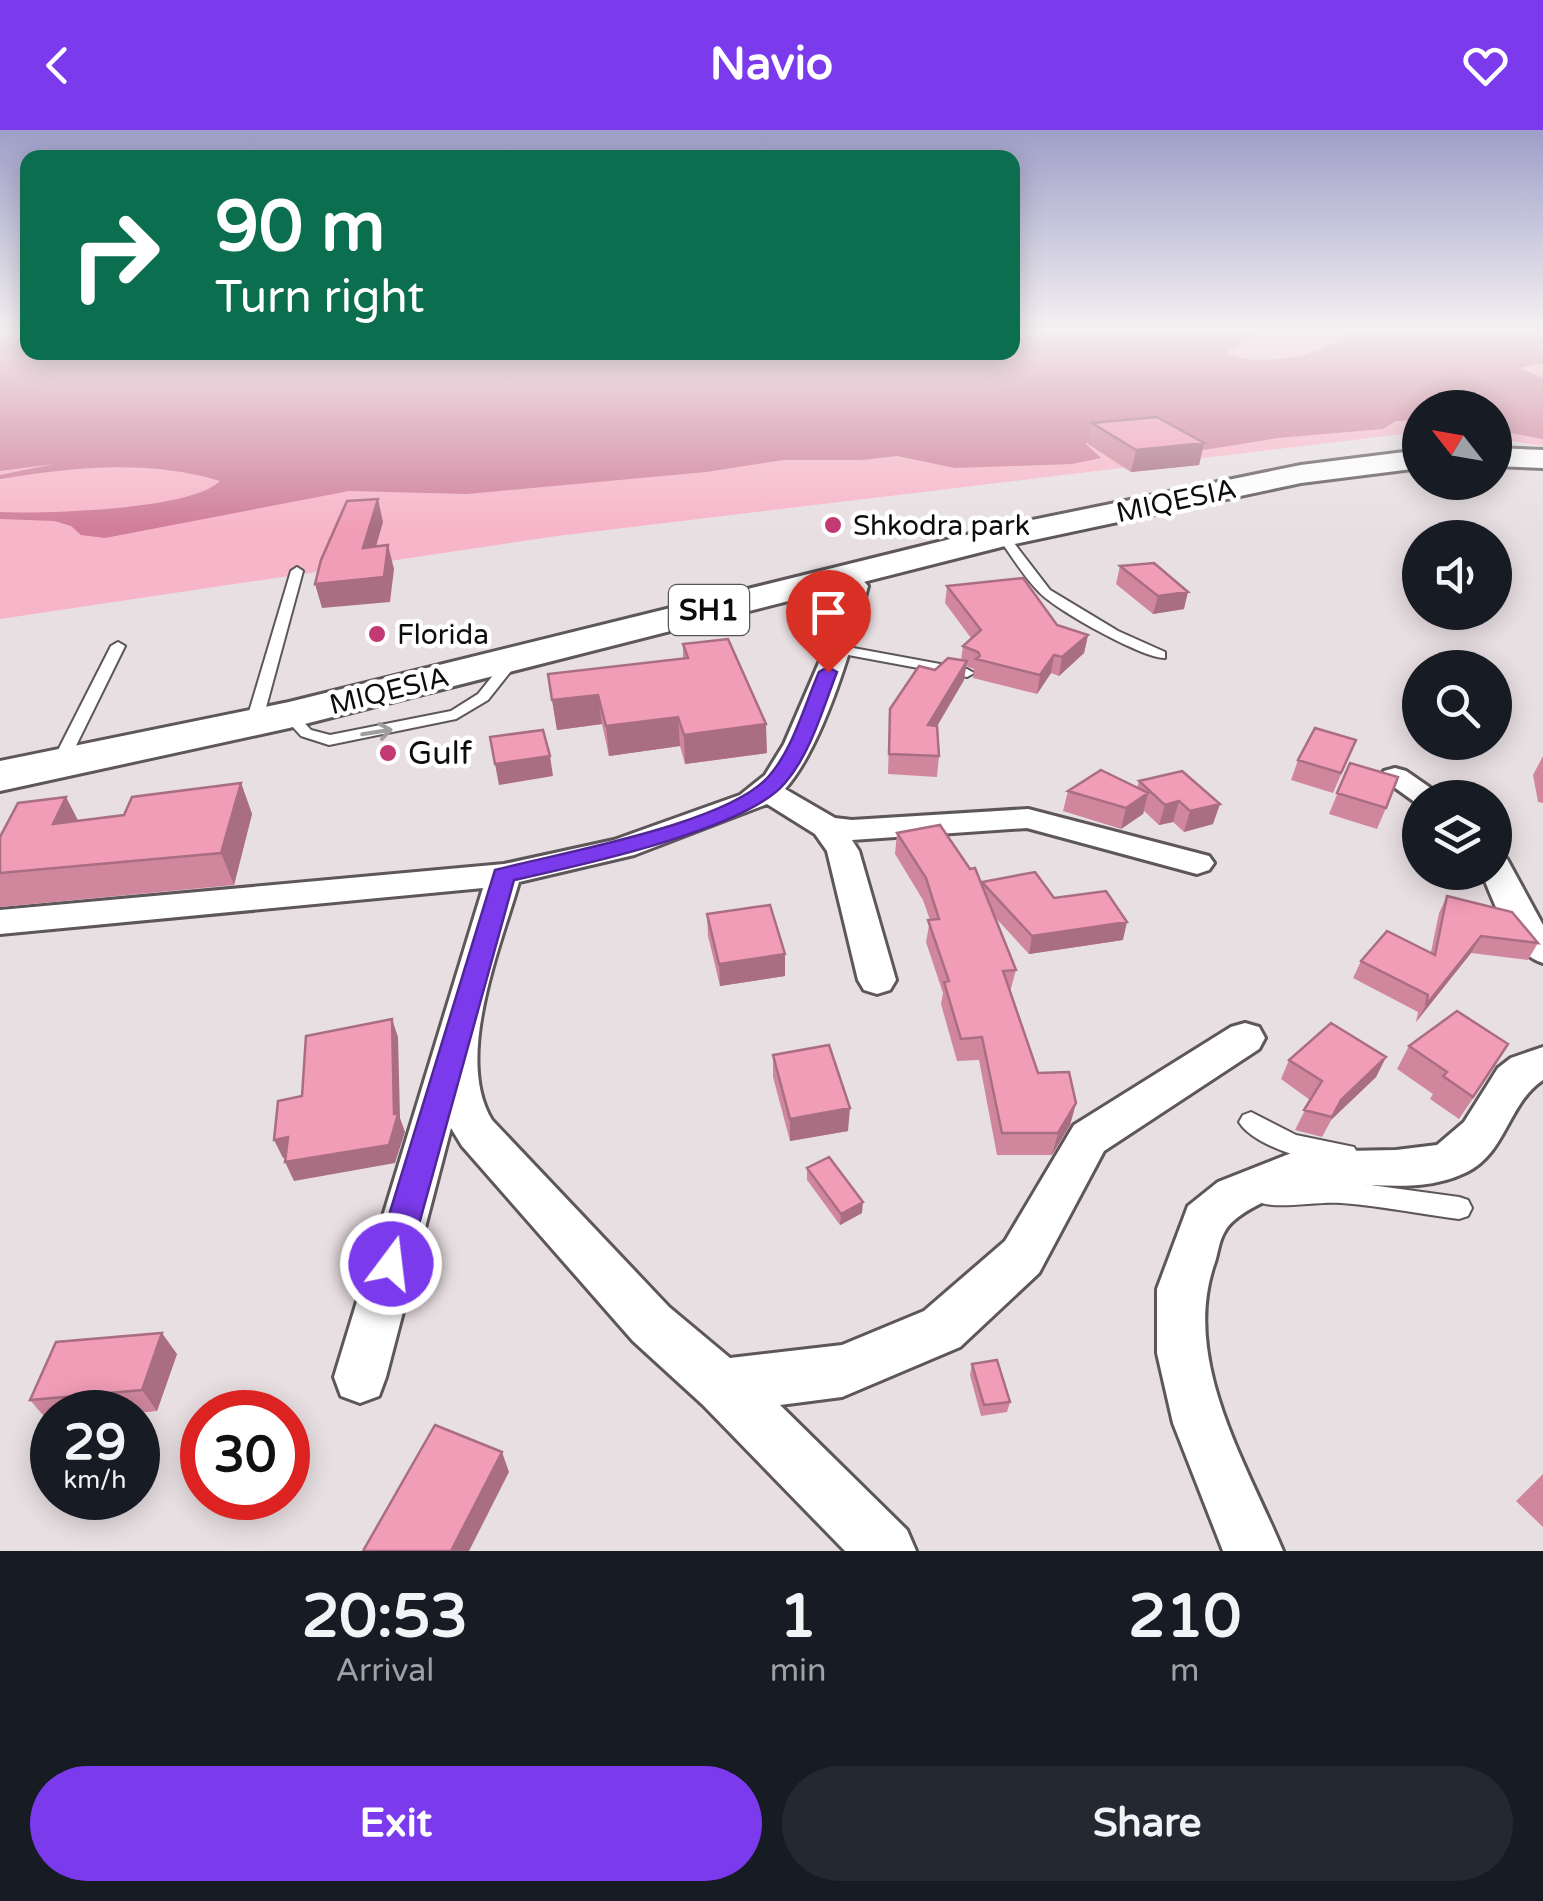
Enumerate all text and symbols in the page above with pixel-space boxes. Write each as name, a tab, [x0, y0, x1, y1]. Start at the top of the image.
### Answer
icon: back	[30, 38, 85, 93]
text: Navio	[710, 38, 833, 92]
icon: heart	[1458, 38, 1513, 93]
text: 90 m	[215, 186, 385, 270]
icon: right	[50, 190, 180, 320]
text: Turn right	[215, 271, 424, 325]
north arrow	[1402, 390, 1512, 500]
map controls	[1402, 390, 1512, 890]
street label: MIQESIA	[1113, 472, 1239, 530]
place label: Shkodra park	[853, 509, 1030, 543]
marker: Shkodra park	[822, 514, 844, 536]
button: sound	[1402, 520, 1512, 630]
pin	[786, 570, 871, 673]
road number: SH1	[669, 585, 749, 635]
icon: arrive	[801, 585, 856, 640]
place label: Florida	[397, 618, 489, 652]
marker: Florida	[366, 623, 388, 645]
button: search	[1402, 650, 1512, 760]
street label: MIQESIA	[326, 660, 452, 722]
one-way arrow	[360, 722, 393, 741]
place label: Gulf	[408, 735, 473, 773]
marker: Gulf	[377, 742, 399, 764]
button: layers	[1402, 780, 1512, 890]
position arrow	[339, 1212, 443, 1316]
speed limit sign: 30	[180, 1390, 310, 1520]
text: 29	[64, 1413, 126, 1473]
text: km/h	[64, 1465, 126, 1495]
text: 20:53	[302, 1581, 468, 1653]
text: 1	[779, 1581, 817, 1653]
text: 210	[1128, 1581, 1241, 1653]
text: Arrival	[335, 1652, 434, 1690]
text: min	[770, 1652, 827, 1690]
text: m	[1170, 1652, 1199, 1690]
button: Exit	[30, 1766, 762, 1881]
button: Share	[782, 1766, 1513, 1881]

